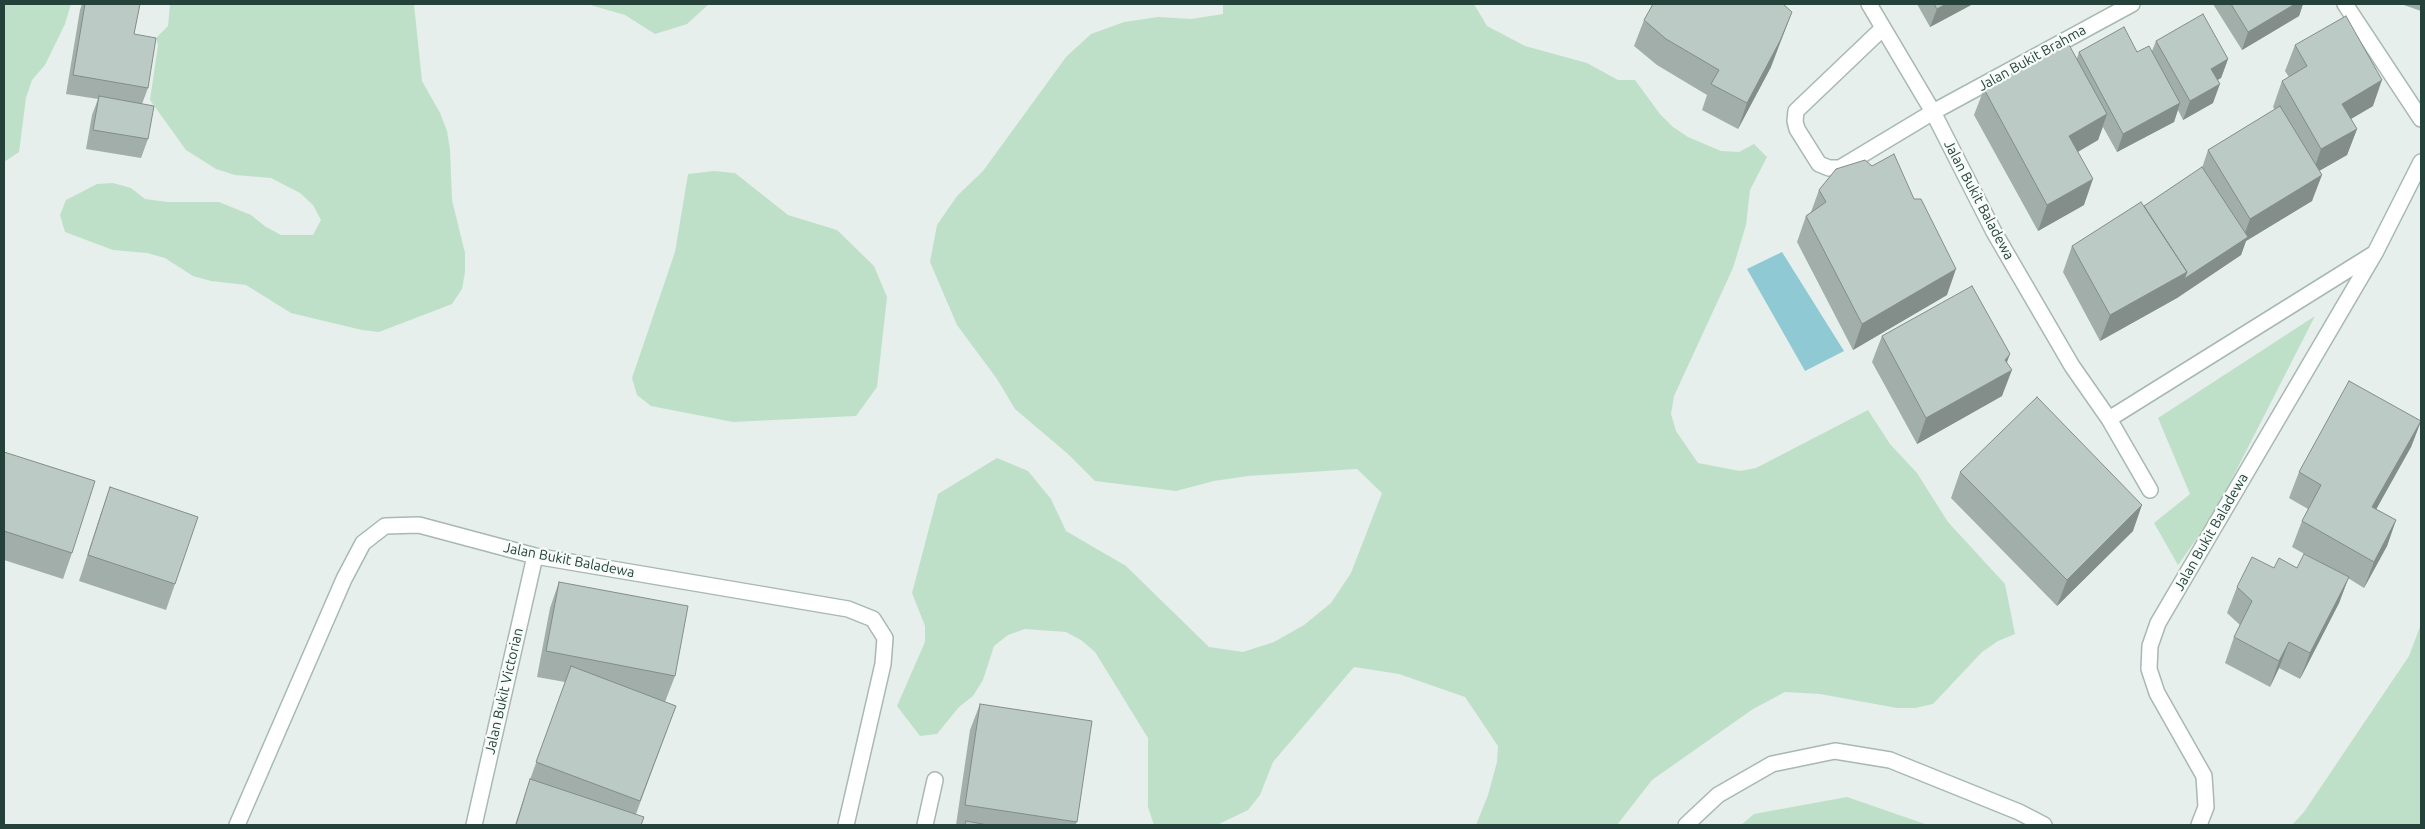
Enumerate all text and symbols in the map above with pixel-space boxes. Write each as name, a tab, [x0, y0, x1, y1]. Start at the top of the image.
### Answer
street label: Jalan Bukit Brahma	[1975, 21, 2089, 95]
street label: Jalan Bukit Baladewa	[1940, 137, 2018, 263]
street label: Jalan Bukit Baladewa	[2170, 470, 2252, 594]
street label: Jalan Bukit Baladewa	[502, 539, 636, 581]
street label: Jalan Bukit Victorian	[481, 626, 527, 756]

